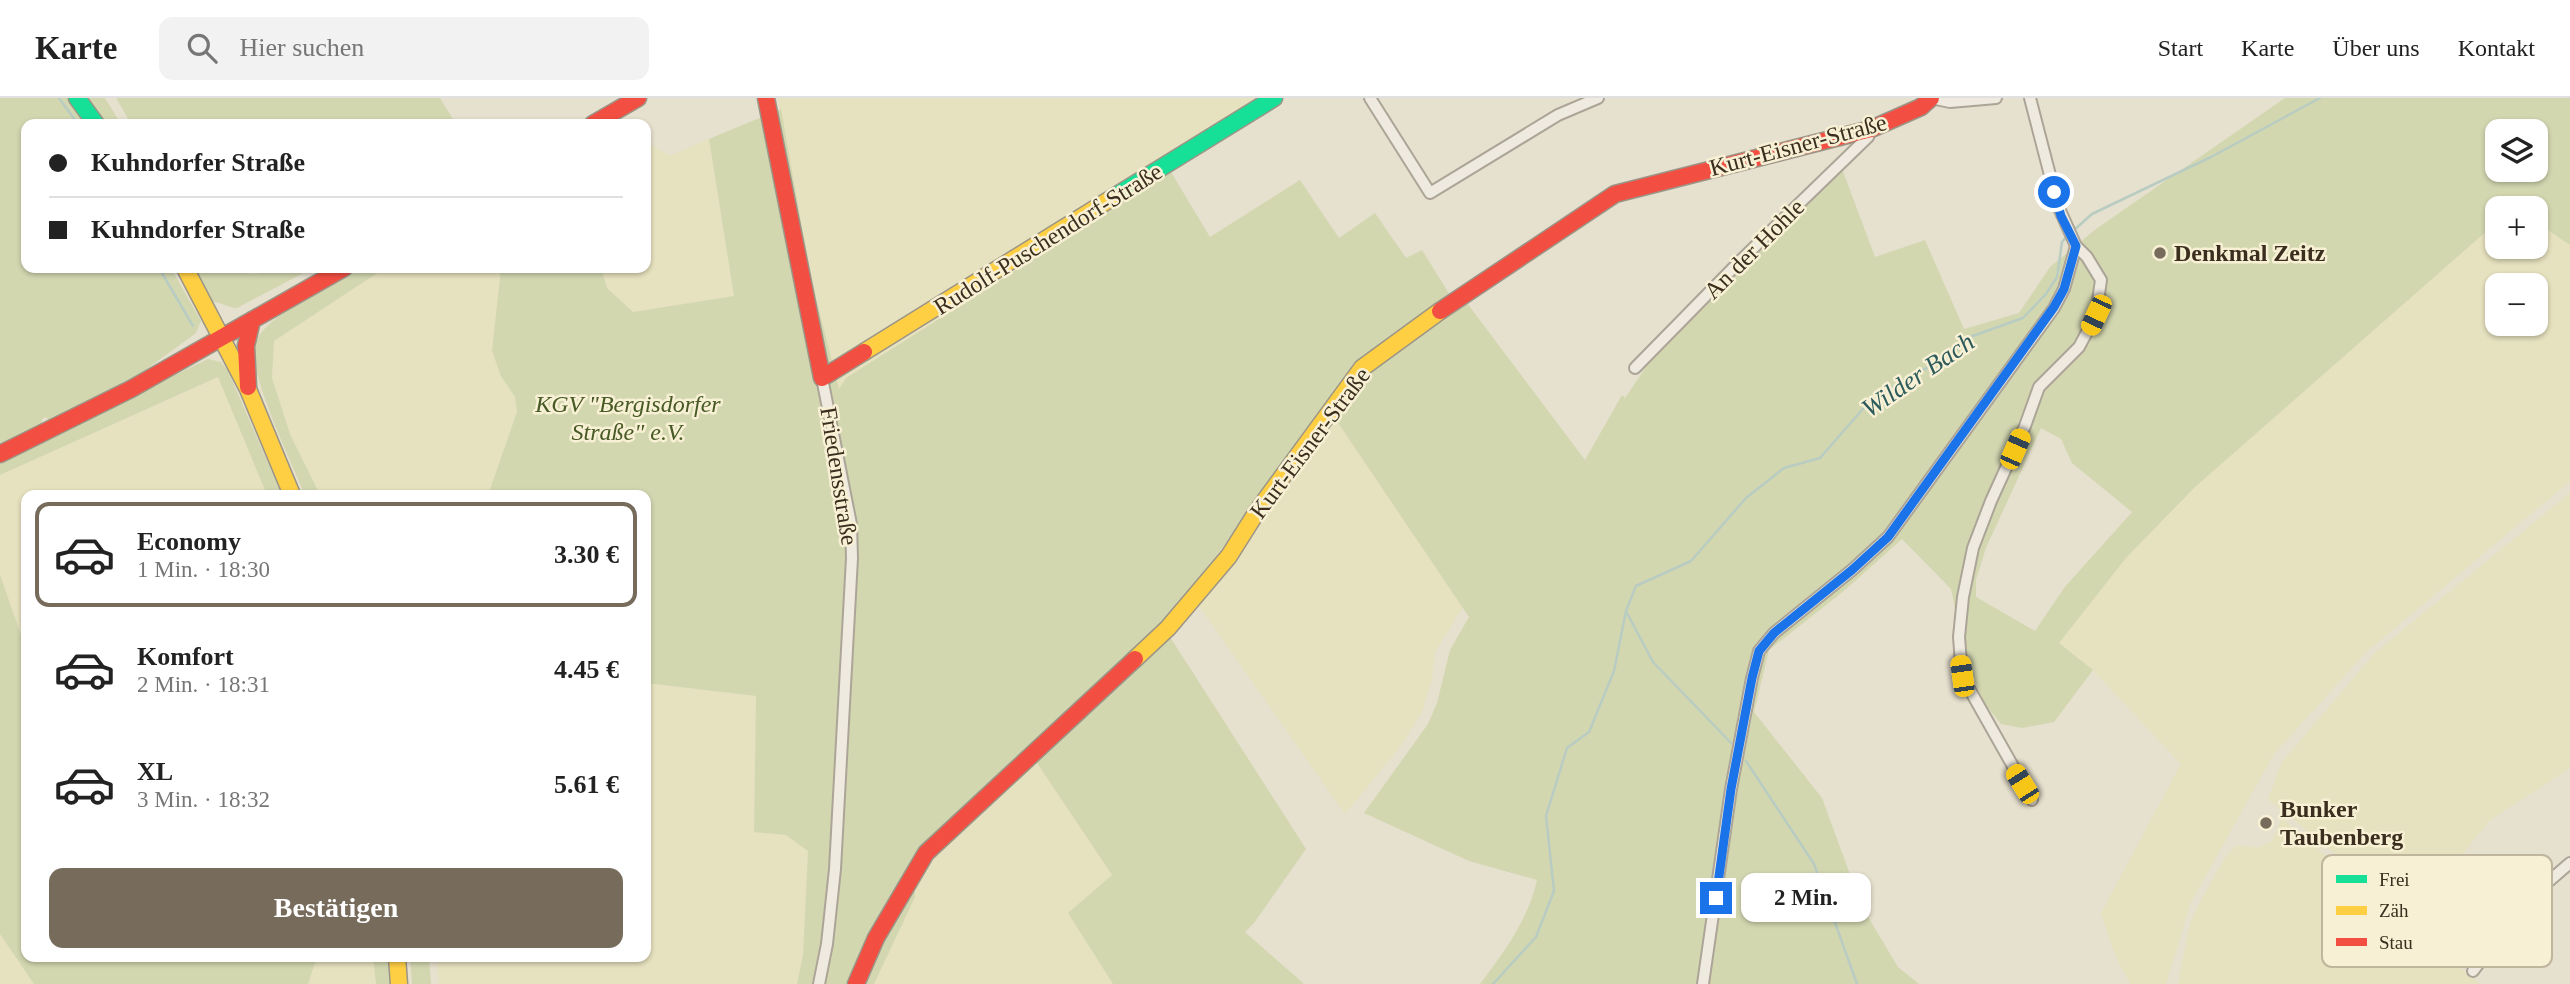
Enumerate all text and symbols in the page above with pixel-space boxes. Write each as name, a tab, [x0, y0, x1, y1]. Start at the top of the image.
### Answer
search box	[159, 17, 649, 80]
icon: search	[183, 29, 221, 67]
text: Karte	[35, 30, 117, 66]
text: Hier suchen	[239, 33, 364, 62]
text: Start	[2158, 35, 2203, 61]
text: Karte	[2241, 35, 2294, 61]
text: Über uns	[2332, 35, 2420, 61]
text: Kontakt	[2458, 35, 2535, 61]
street label: Kurt-Eisner-Straße	[1707, 109, 1889, 181]
map controls	[2485, 119, 2548, 336]
button: layers	[2485, 119, 2548, 182]
text: Kuhndorfer Straße	[91, 148, 305, 177]
street label: Rudolf-Puschendorf-Straße	[929, 158, 1167, 320]
route start	[2038, 176, 2070, 208]
street label: An der Hohle	[1699, 194, 1809, 304]
button: +	[2485, 196, 2548, 259]
text: Kuhndorfer Straße	[91, 215, 305, 244]
place label: Denkmal Zeitz	[2174, 240, 2326, 266]
marker: Denkmal Zeitz	[2152, 245, 2168, 261]
button: −	[2485, 273, 2548, 336]
car	[2078, 292, 2115, 338]
water label: Wilder Bach	[1856, 327, 1980, 423]
street label: Kurt-Eisner-Straße	[1245, 362, 1375, 524]
park label: KGV "Bergisdorfer Straße" e.V.	[534, 391, 721, 445]
street label: Friedensstraße	[815, 405, 863, 547]
car	[1997, 426, 2034, 472]
icon: car	[53, 523, 116, 586]
text: Economy	[137, 527, 241, 556]
text: 3.30 €	[554, 540, 619, 569]
text: 1 Min. · 18:30	[137, 557, 270, 582]
icon: car	[53, 638, 116, 701]
text: Komfort	[137, 642, 234, 671]
car	[1949, 654, 1976, 698]
text: 4.45 €	[554, 655, 619, 684]
text: 2 Min. · 18:31	[137, 672, 270, 697]
icon: car	[53, 753, 116, 816]
text: XL	[137, 757, 173, 786]
car	[2002, 761, 2043, 807]
text: 5.61 €	[554, 770, 619, 799]
text: 3 Min. · 18:32	[137, 787, 270, 812]
place label: Bunker Taubenberg	[2280, 796, 2403, 850]
marker: Bunker Taubenberg	[2258, 815, 2274, 831]
legend	[2322, 855, 2552, 967]
button: Bestätigen	[49, 868, 623, 948]
text: Frei	[2379, 869, 2410, 890]
callout: 2 Min.	[1740, 874, 1870, 922]
route end	[1700, 882, 1732, 914]
text: 2 Min.	[1774, 885, 1838, 910]
text: Zäh	[2379, 900, 2409, 921]
text: Stau	[2379, 932, 2413, 953]

